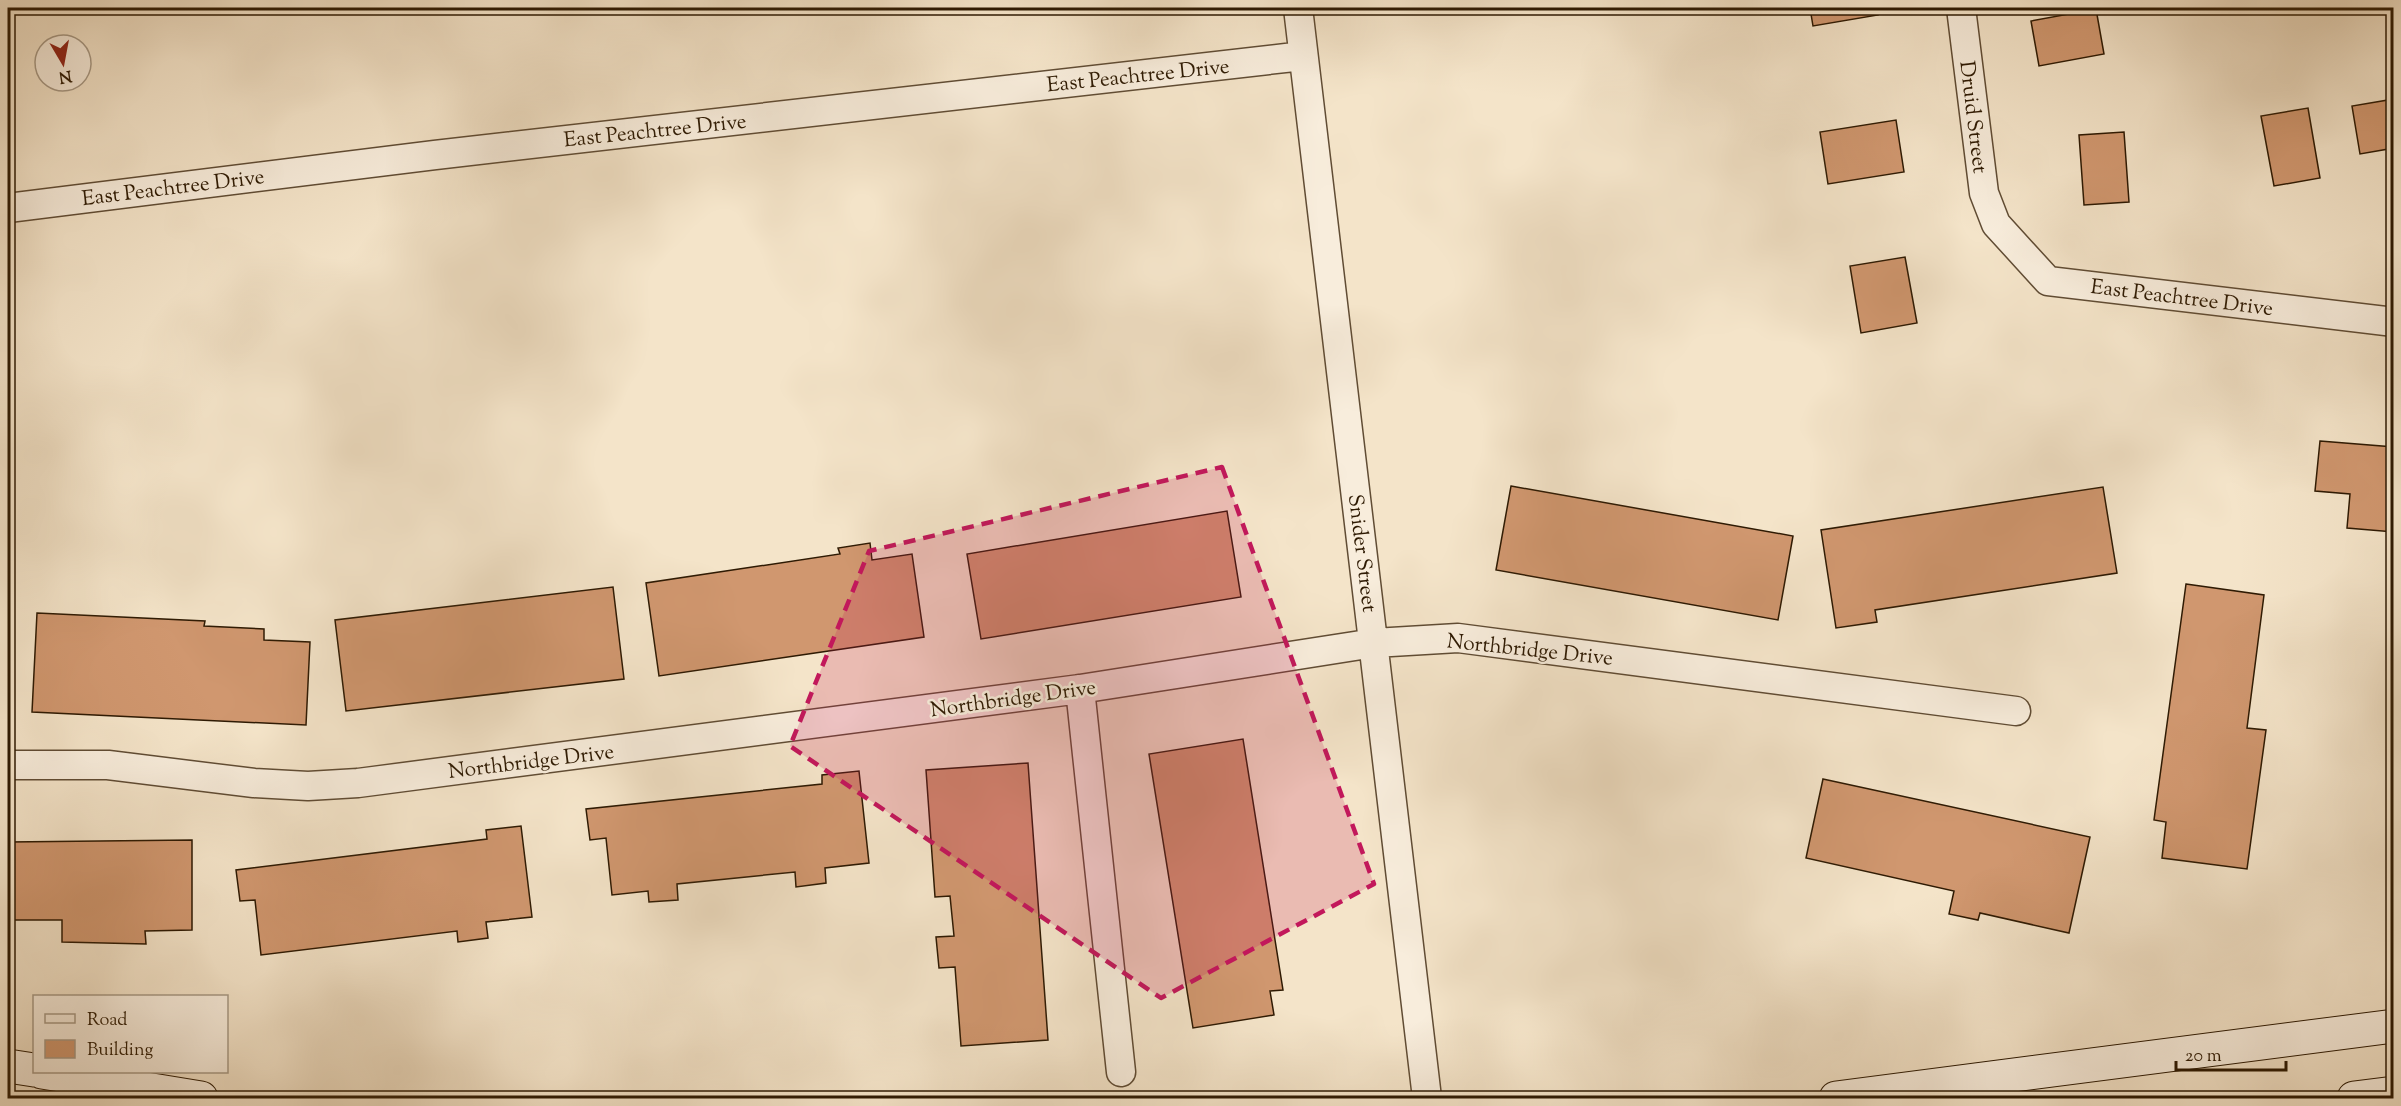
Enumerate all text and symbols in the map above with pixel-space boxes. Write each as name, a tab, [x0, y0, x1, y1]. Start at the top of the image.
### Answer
north arrow	[33, 33, 93, 93]
street label: East Peachtree Drive	[1045, 52, 1231, 101]
street label: Druid Street	[1950, 59, 1994, 175]
text: N	[57, 63, 73, 88]
street label: East Peachtree Drive	[562, 107, 748, 156]
street label: East Peachtree Drive	[80, 163, 266, 215]
street label: East Peachtree Drive	[2089, 273, 2275, 325]
street label: Snider Street	[1339, 492, 1383, 614]
street label: Northbridge Drive	[1445, 627, 1614, 675]
street label: Northbridge Drive	[929, 674, 1098, 726]
street label: Northbridge Drive	[447, 738, 616, 788]
legend	[33, 995, 228, 1073]
text: Road	[87, 1008, 127, 1034]
scale bar	[2176, 1034, 2286, 1072]
text: Building	[87, 1038, 153, 1064]
text: 20 m	[2185, 1044, 2222, 1070]

